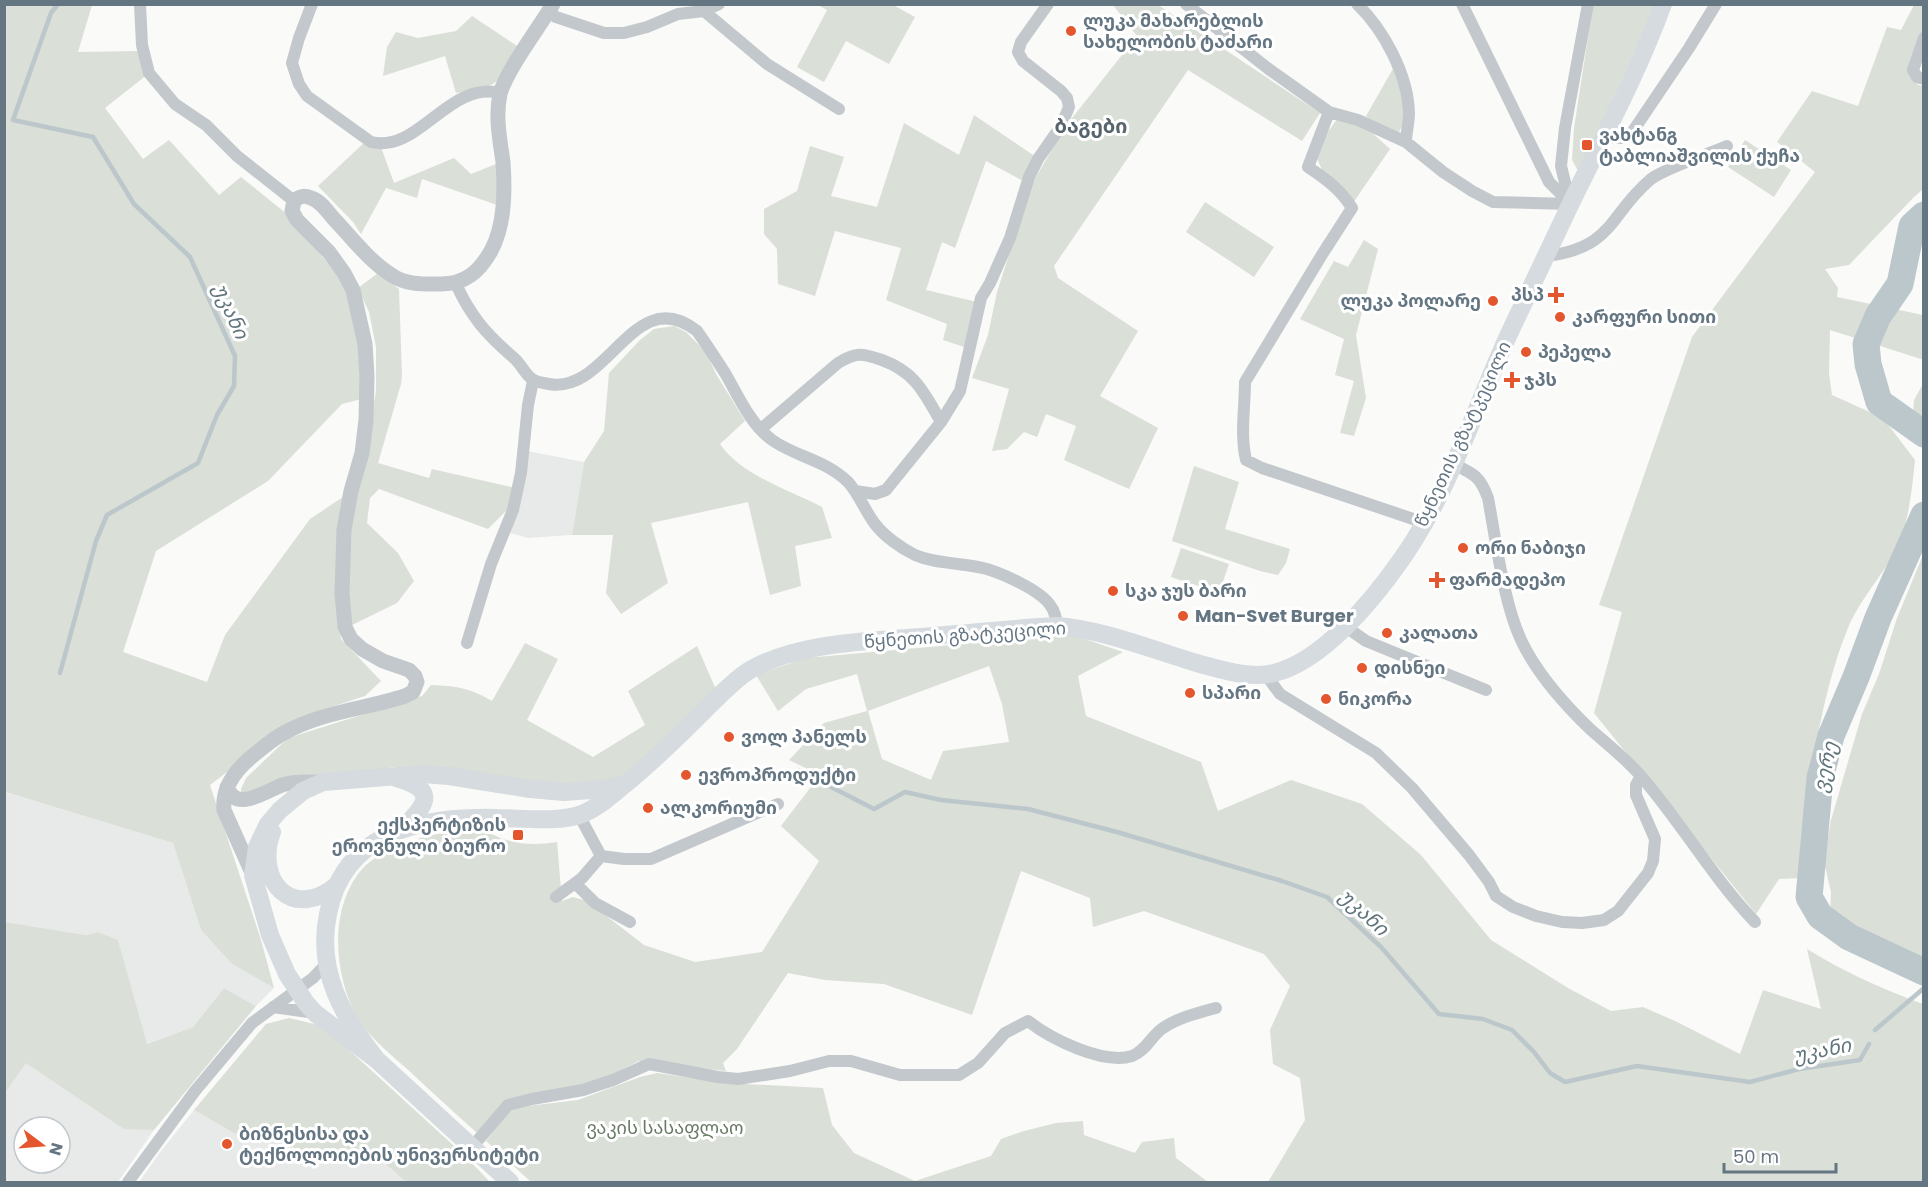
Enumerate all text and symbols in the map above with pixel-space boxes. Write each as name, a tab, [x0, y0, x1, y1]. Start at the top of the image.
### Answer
place label: ლუკა მახარებლის სახელობის ტაძარი	[1083, 8, 1273, 54]
marker: ლუკა მახარებლის სახელობის ტაძარი	[1064, 24, 1078, 38]
district label: ბაგები	[1055, 112, 1127, 140]
place label: ვახტანგ ტაბლიაშვილის ქუჩა	[1599, 122, 1800, 168]
marker: ვახტანგ ტაბლიაშვილის ქუჩა	[1580, 138, 1594, 152]
water label: უკანი	[206, 279, 256, 345]
place label: პსპ	[1511, 282, 1544, 307]
place label: ლუკა პოლარე	[1340, 288, 1481, 313]
marker: პსპ	[1549, 288, 1563, 302]
marker: ლუკა პოლარე	[1486, 294, 1500, 308]
place label: კარფური სითი	[1572, 304, 1716, 329]
marker: კარფური სითი	[1553, 310, 1567, 324]
street label: წყნეთის გზატკეცილი	[1408, 337, 1517, 531]
place label: პეპელა	[1538, 339, 1612, 364]
marker: პეპელა	[1519, 345, 1533, 359]
place label: ჯპს	[1524, 367, 1557, 392]
marker: ჯპს	[1505, 373, 1519, 387]
place label: ორი ნაბიჯი	[1475, 535, 1586, 560]
marker: ორი ნაბიჯი	[1456, 541, 1470, 555]
place label: ფარმადეპო	[1449, 567, 1566, 592]
marker: ფარმადეპო	[1430, 573, 1444, 587]
place label: სკა ჯუს ბარი	[1125, 578, 1247, 603]
marker: სკა ჯუს ბარი	[1106, 584, 1120, 598]
place label: Man-Svet Burger	[1195, 603, 1354, 628]
marker: Man-Svet Burger	[1176, 609, 1190, 623]
street label: წყნეთის გზატკეცილი	[863, 615, 1067, 654]
place label: კალათა	[1399, 620, 1478, 645]
marker: კალათა	[1380, 626, 1394, 640]
place label: დისნეი	[1374, 655, 1446, 680]
marker: დისნეი	[1355, 661, 1369, 675]
place label: სპარი	[1202, 680, 1261, 705]
marker: სპარი	[1183, 686, 1197, 700]
place label: ნიკორა	[1338, 686, 1412, 711]
marker: ნიკორა	[1319, 692, 1333, 706]
place label: ვოლ პანელს	[741, 724, 867, 749]
marker: ვოლ პანელს	[722, 730, 736, 744]
water label: ვერე	[1806, 738, 1844, 795]
place label: ევროპროდუქტი	[698, 762, 856, 787]
marker: ევროპროდუქტი	[679, 768, 693, 782]
place label: ალკორიუმი	[660, 795, 777, 820]
marker: ალკორიუმი	[641, 801, 655, 815]
place label: ექსპერტიზის ეროვნული ბიურო	[332, 812, 506, 858]
marker: ექსპერტიზის ეროვნული ბიურო	[511, 828, 525, 842]
water label: უკანი	[1333, 882, 1396, 943]
water label: უკანი	[1791, 1030, 1855, 1069]
north arrow	[12, 1115, 72, 1175]
park label: ვაკის სასაფლაო	[586, 1115, 744, 1140]
place label: ბიზნესისა და ტექნოლოიების უნივერსიტეტი	[239, 1121, 539, 1167]
scale bar	[1724, 1136, 1836, 1174]
marker: ბიზნესისა და ტექნოლოიების უნივერსიტეტი	[220, 1137, 234, 1151]
text: N	[43, 1140, 69, 1158]
text: 50 m	[1733, 1144, 1779, 1169]

